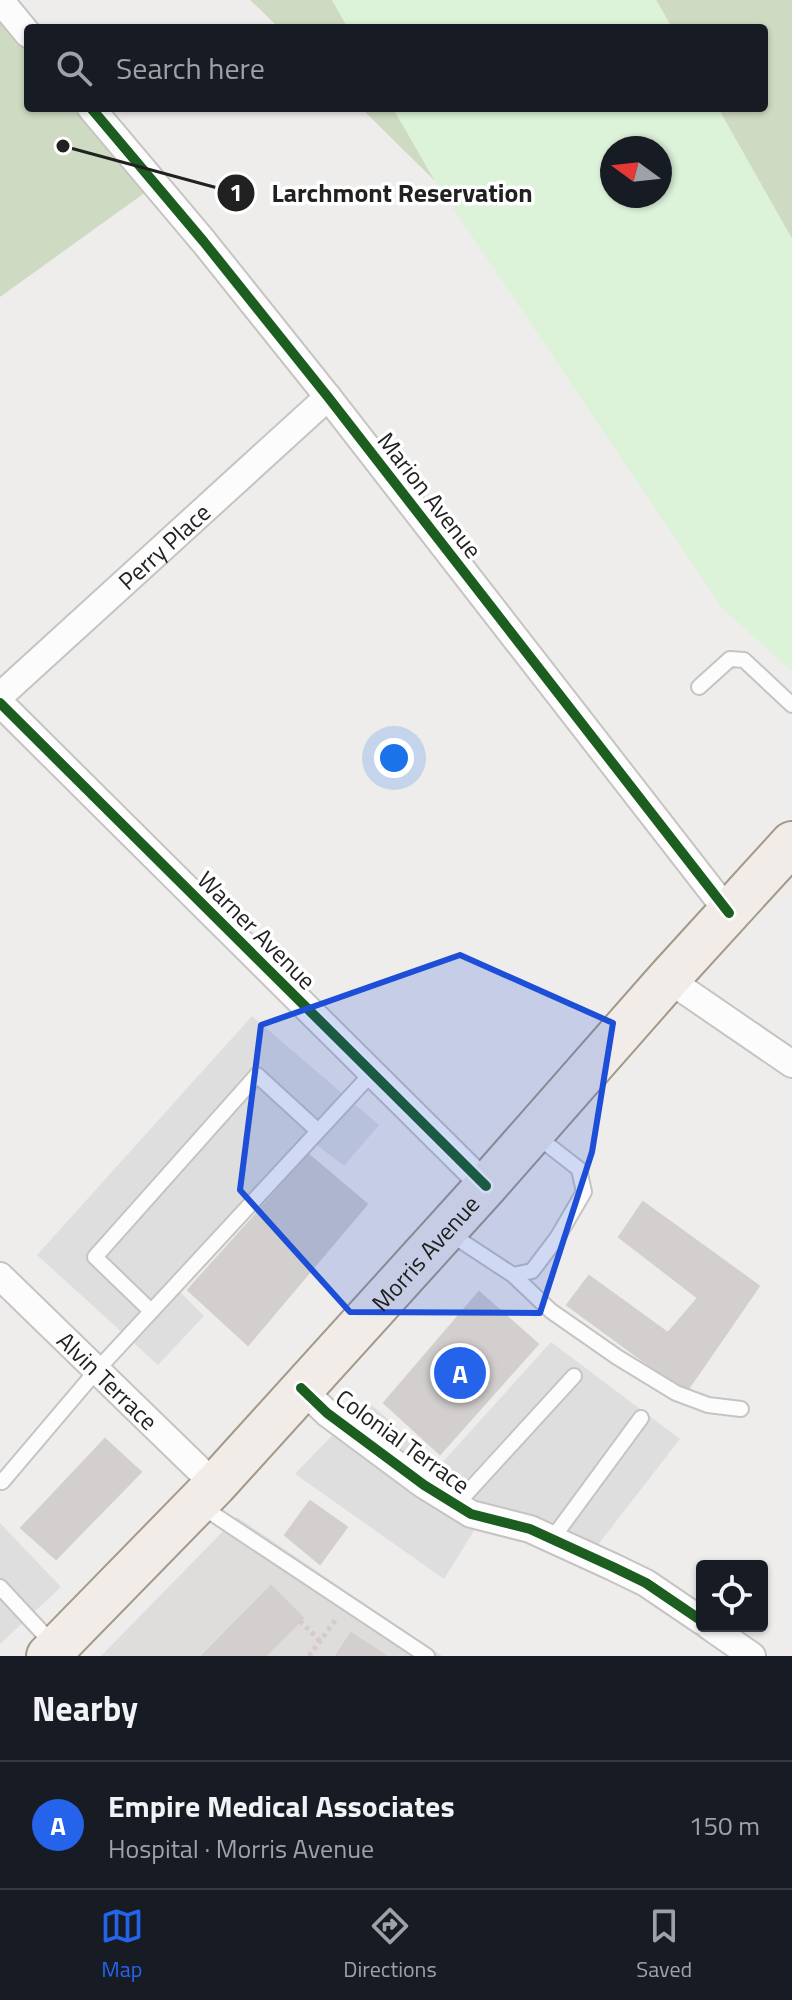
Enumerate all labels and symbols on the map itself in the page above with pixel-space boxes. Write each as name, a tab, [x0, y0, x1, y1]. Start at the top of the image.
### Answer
north arrow	[600, 136, 672, 208]
callout: Larchmont Reservation	[216, 168, 549, 218]
text: Larchmont Reservation	[271, 173, 533, 212]
text: 1	[229, 174, 243, 210]
street label: Marion Avenue	[369, 424, 491, 566]
street label: Perry Place	[110, 495, 218, 598]
your location	[374, 738, 414, 778]
street label: Warner Avenue	[190, 863, 324, 997]
street label: Morris Avenue	[363, 1187, 488, 1319]
street label: Alvin Terrace	[49, 1323, 166, 1438]
pin: A	[434, 1343, 486, 1403]
street label: Colonial Terrace	[328, 1380, 478, 1502]

